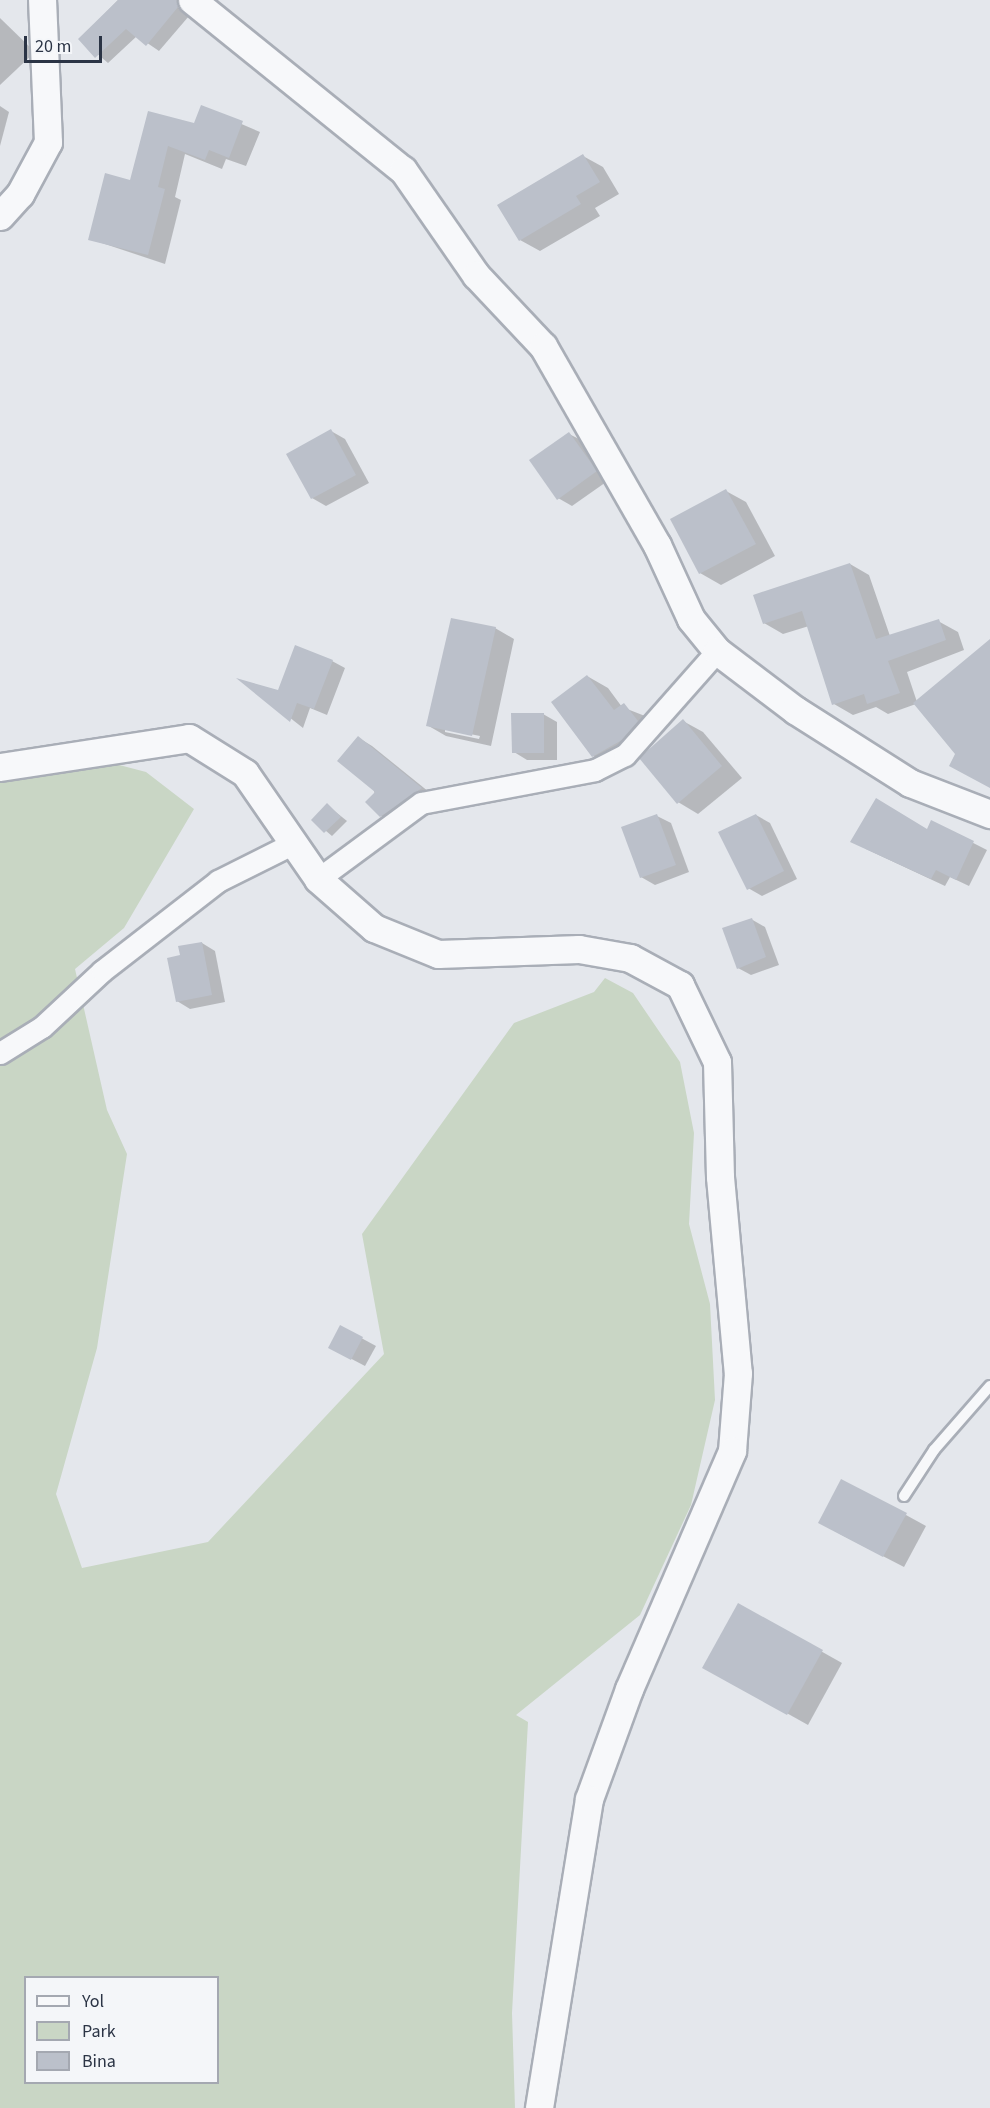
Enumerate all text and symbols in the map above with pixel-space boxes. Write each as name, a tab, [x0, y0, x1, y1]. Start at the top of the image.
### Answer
scale bar	[27, 24, 105, 62]
text: 20 m	[35, 34, 71, 59]
legend	[24, 1976, 219, 2084]
text: Yol	[82, 1989, 104, 2014]
text: Park	[82, 2019, 116, 2044]
text: Bina	[82, 2049, 116, 2074]

